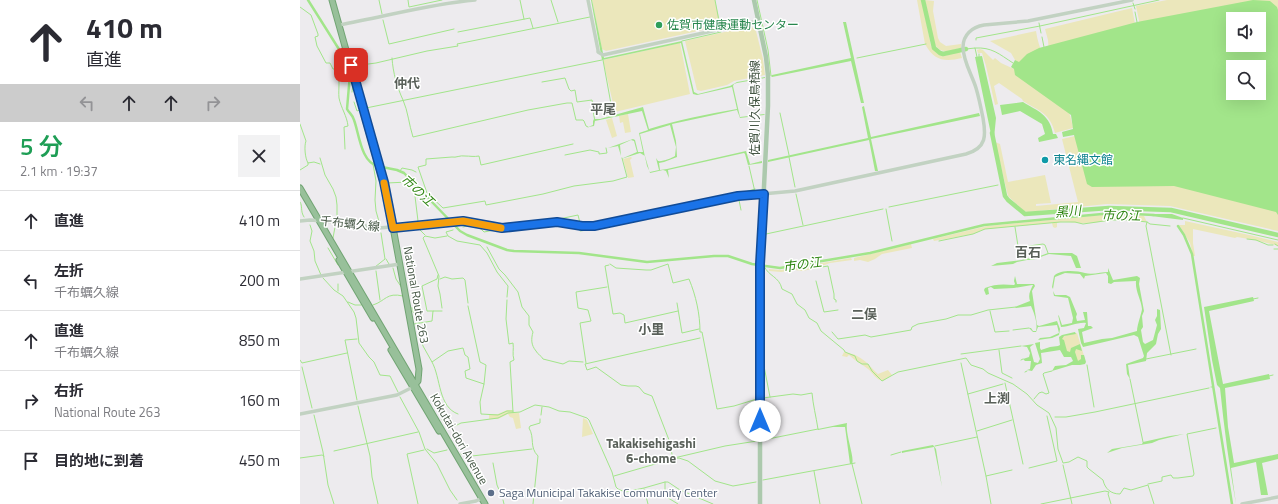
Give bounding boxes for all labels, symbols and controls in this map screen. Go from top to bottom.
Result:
text: 410 m [86,6,163,49]
map controls [1226,12,1266,100]
button: sound [1226,12,1266,52]
place label: 佐賀市健康運動センター [667,15,799,34]
icon: ahead [20,16,72,68]
marker: 佐賀市健康運動センター [654,20,664,30]
text: 直進 [86,46,122,73]
pin [334,48,368,82]
icon: arrive [340,54,362,76]
street label: 佐賀川久保鳥栖線 [745,60,764,156]
button: search [1226,60,1266,100]
district label: 仲代 [394,73,420,93]
icon: left [76,92,98,114]
icon: ahead [118,92,140,114]
icon: ahead [160,92,182,114]
icon: right [202,92,224,114]
district label: 平尾 [590,99,616,119]
text: 5 分 [20,128,63,164]
button: close [238,135,280,177]
place label: 東名縄文館 [1053,150,1113,169]
marker: 東名縄文館 [1040,155,1050,165]
text: 2.1 km · 19:37 [20,161,98,181]
water label: 市の江 [397,169,441,212]
water label: 黒川 [1054,200,1084,222]
water label: 市の江 [1101,205,1143,225]
text: 直進 [54,209,84,232]
text: 410 m [239,209,280,232]
icon: ahead [20,210,42,232]
street label: 千布蠣久線 [319,211,381,236]
district label: 百石 [1015,242,1041,262]
street label: National Route 263 [399,245,434,345]
water label: 市の江 [781,251,825,277]
text: 左折 [54,259,84,282]
text: 200 m [239,269,280,292]
icon: left [20,270,42,292]
text: 千布蠣久線 [54,282,119,302]
district label: 二俣 [851,304,877,324]
text: 直進 [54,319,84,342]
district label: 小里 [638,319,664,339]
text: 850 m [239,329,280,352]
icon: ahead [20,330,42,352]
text: 千布蠣久線 [54,342,119,362]
text: 右折 [54,379,84,402]
district label: 上渕 [984,388,1010,408]
text: 160 m [239,389,280,412]
street label: Kokutai-dori Avenue [425,389,493,488]
icon: right [20,390,42,412]
position arrow [739,400,781,442]
text: National Route 263 [54,402,160,422]
district label: Takakisehigashi 6-chome [606,433,696,468]
text: 目的地に到着 [54,449,144,472]
text: 450 m [239,449,280,472]
icon: arrive [20,450,42,472]
place label: Saga Municipal Takakise Community Center [499,483,717,502]
marker: Saga Municipal Takakise Community Center [486,488,496,498]

